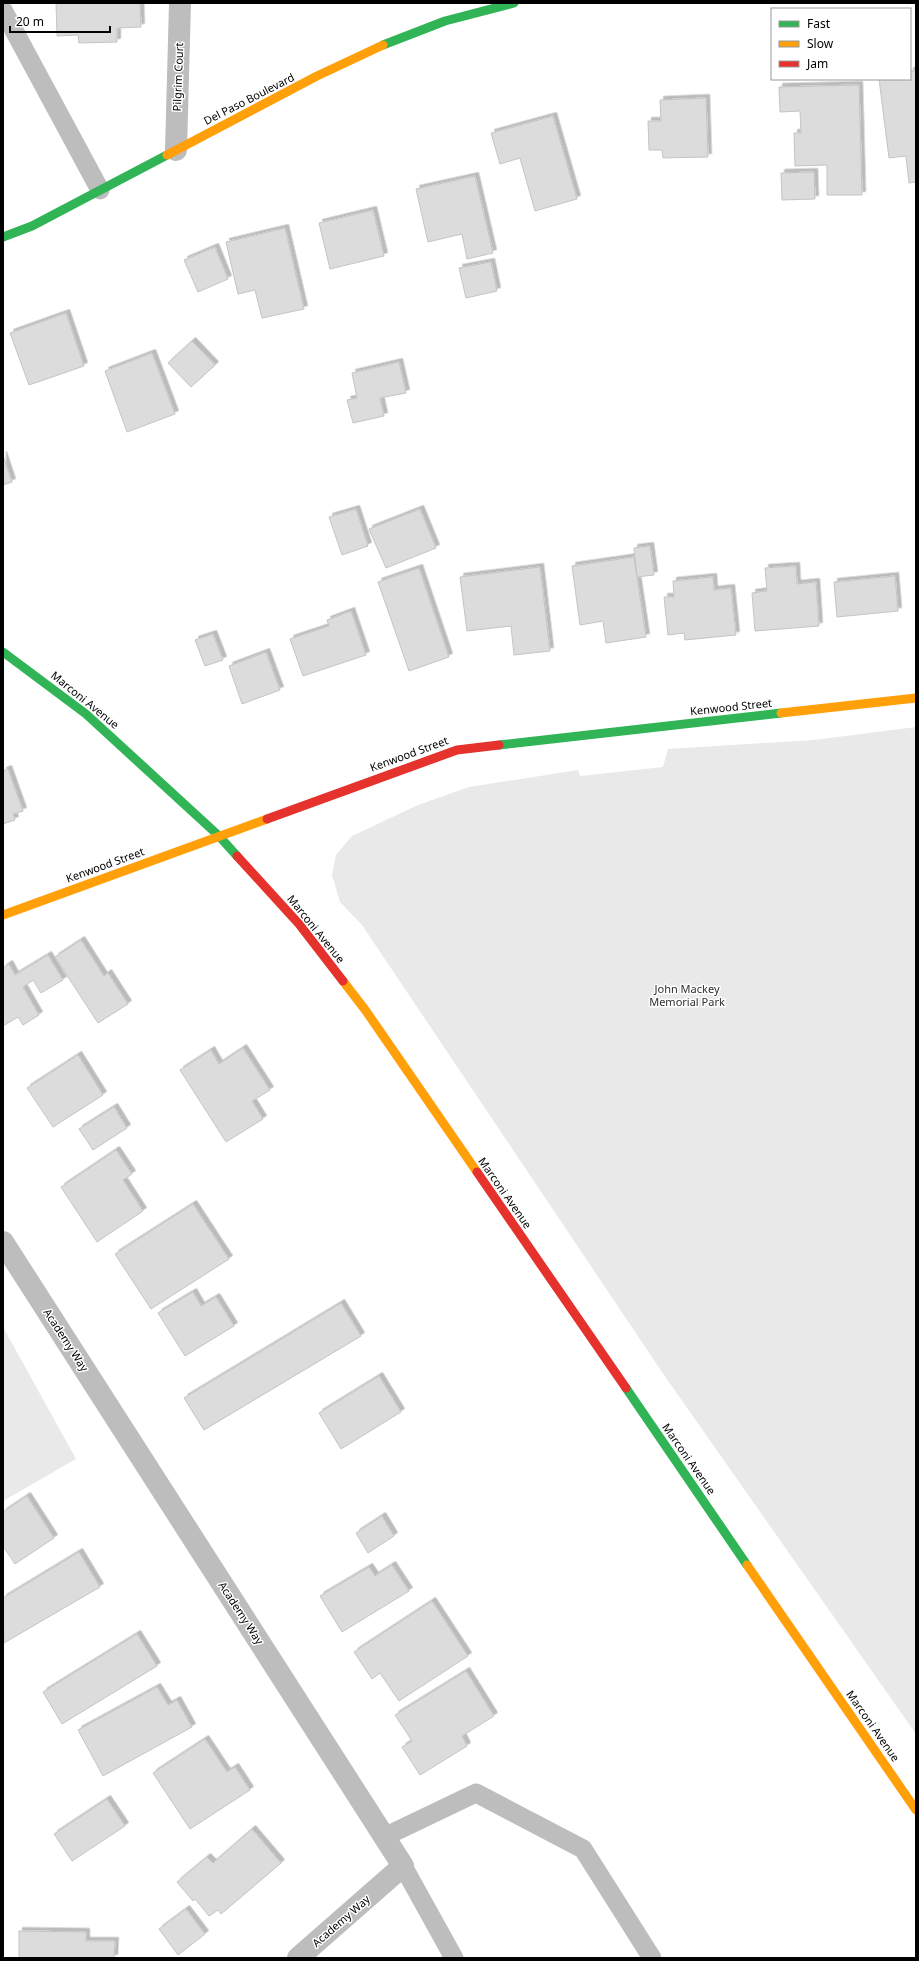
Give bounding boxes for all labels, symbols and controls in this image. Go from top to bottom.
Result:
scale bar [10,8,110,34]
legend [771,8,911,80]
text: 20 m [16,13,44,30]
text: Fast [807,15,831,32]
text: Slow [807,35,834,52]
street label: Pilgrim Court [169,42,186,111]
text: Jam [806,55,828,72]
street label: Del Paso Boulevard [201,69,297,128]
street label: Marconi Avenue [48,667,122,732]
street label: Kenwood Street [689,695,773,718]
street label: Kenwood Street [368,732,450,775]
street label: Kenwood Street [64,843,146,886]
street label: Marconi Avenue [284,892,349,966]
park label: John Mackey Memorial Park [649,981,725,1009]
street label: Marconi Avenue [475,1154,536,1231]
street label: Academy Way [41,1305,93,1374]
street label: Marconi Avenue [659,1420,720,1497]
street label: Academy Way [216,1578,268,1647]
street label: Marconi Avenue [843,1687,904,1764]
street label: Academy Way [309,1891,373,1950]

